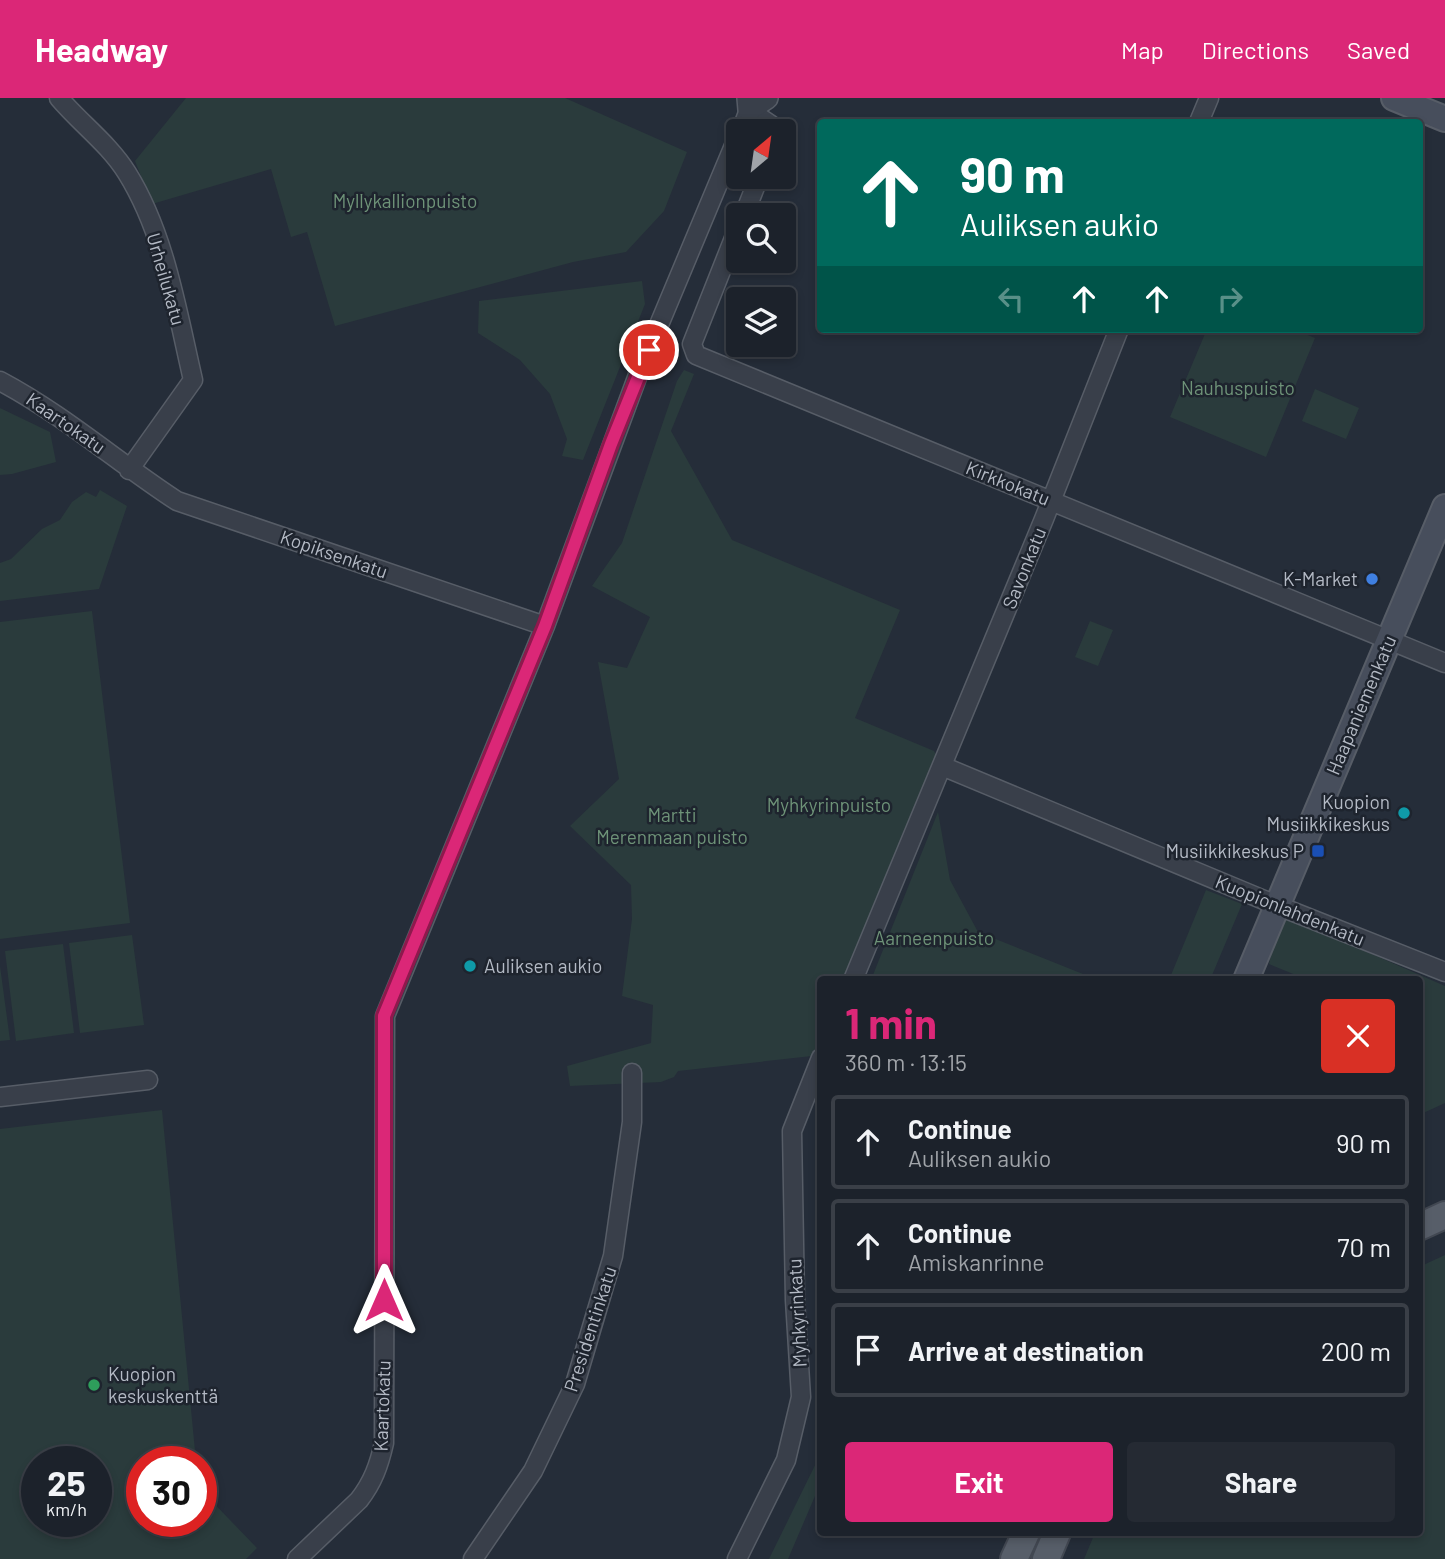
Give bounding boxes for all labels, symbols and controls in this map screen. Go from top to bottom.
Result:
text: Headway [35,29,168,69]
text: Map [1121,35,1164,64]
text: Directions [1202,35,1309,64]
text: Saved [1347,35,1410,64]
north arrow [726,119,796,189]
map controls [726,119,796,357]
text: 90 m [960,144,1065,203]
icon: ahead [845,147,936,238]
park label: Myllykallionpuisto [333,189,477,212]
button: search [726,203,796,273]
text: Auliksen aukio [960,204,1159,242]
street label: Urheilukatu [142,230,191,328]
icon: left [992,280,1030,318]
icon: ahead [1065,280,1103,318]
icon: ahead [1138,280,1176,318]
icon: right [1211,280,1249,318]
button: layers [726,287,796,357]
pin [619,320,679,380]
icon: arrive [630,331,668,369]
park label: Nauhuspuisto [1181,376,1295,399]
street label: Kaartokatu [22,387,110,458]
street label: Kirkkokatu [963,455,1054,510]
street label: Kopiksenkatu [277,524,391,583]
street label: Savonkatu [997,524,1050,612]
place label: K-Market [1283,567,1358,590]
marker: K-Market [1364,571,1380,587]
street label: Haapaniemenkatu [1321,632,1400,778]
place label: Kuopion Musiikkikeskus [1266,790,1390,835]
park label: Myhkyrinpuisto [767,793,891,816]
park label: Martti Merenmaan puisto [596,803,748,848]
marker: Kuopion Musiikkikeskus [1396,805,1412,821]
place label: Musiikkikeskus P [1165,839,1304,862]
marker: Musiikkikeskus P [1310,843,1326,859]
street label: Kuopionlahdenkatu [1212,869,1368,950]
park label: Aarneenpuisto [874,926,994,949]
place label: Auliksen aukio [484,954,602,977]
marker: Auliksen aukio [462,958,478,974]
text: 1 min [845,997,937,1047]
button: close [1321,999,1395,1073]
text: 360 m · 13:15 [845,1048,967,1076]
text: Continue [908,1113,1012,1144]
icon: ahead [849,1123,887,1161]
text: 90 m [1336,1127,1391,1158]
text: Auliksen aukio [908,1144,1051,1172]
text: Continue [908,1217,1012,1248]
icon: ahead [849,1227,887,1265]
text: 70 m [1337,1231,1391,1262]
text: Amiskanrinne [908,1248,1045,1276]
street label: Myhkyrinkatu [782,1258,811,1368]
position arrow [347,1263,421,1337]
street label: Presidentinkatu [558,1263,621,1395]
icon: arrive [849,1331,887,1369]
text: Arrive at destination [908,1335,1144,1366]
text: 200 m [1321,1335,1391,1366]
street label: Kaartokatu [368,1360,395,1452]
place label: Kuopion keskuskenttä [108,1362,218,1407]
marker: Kuopion keskuskenttä [86,1377,102,1393]
button: Exit [845,1442,1113,1522]
button: Share [1127,1442,1395,1522]
speed limit sign: 30 [126,1446,217,1537]
text: 25 [47,1461,86,1503]
text: km/h [46,1498,87,1520]

